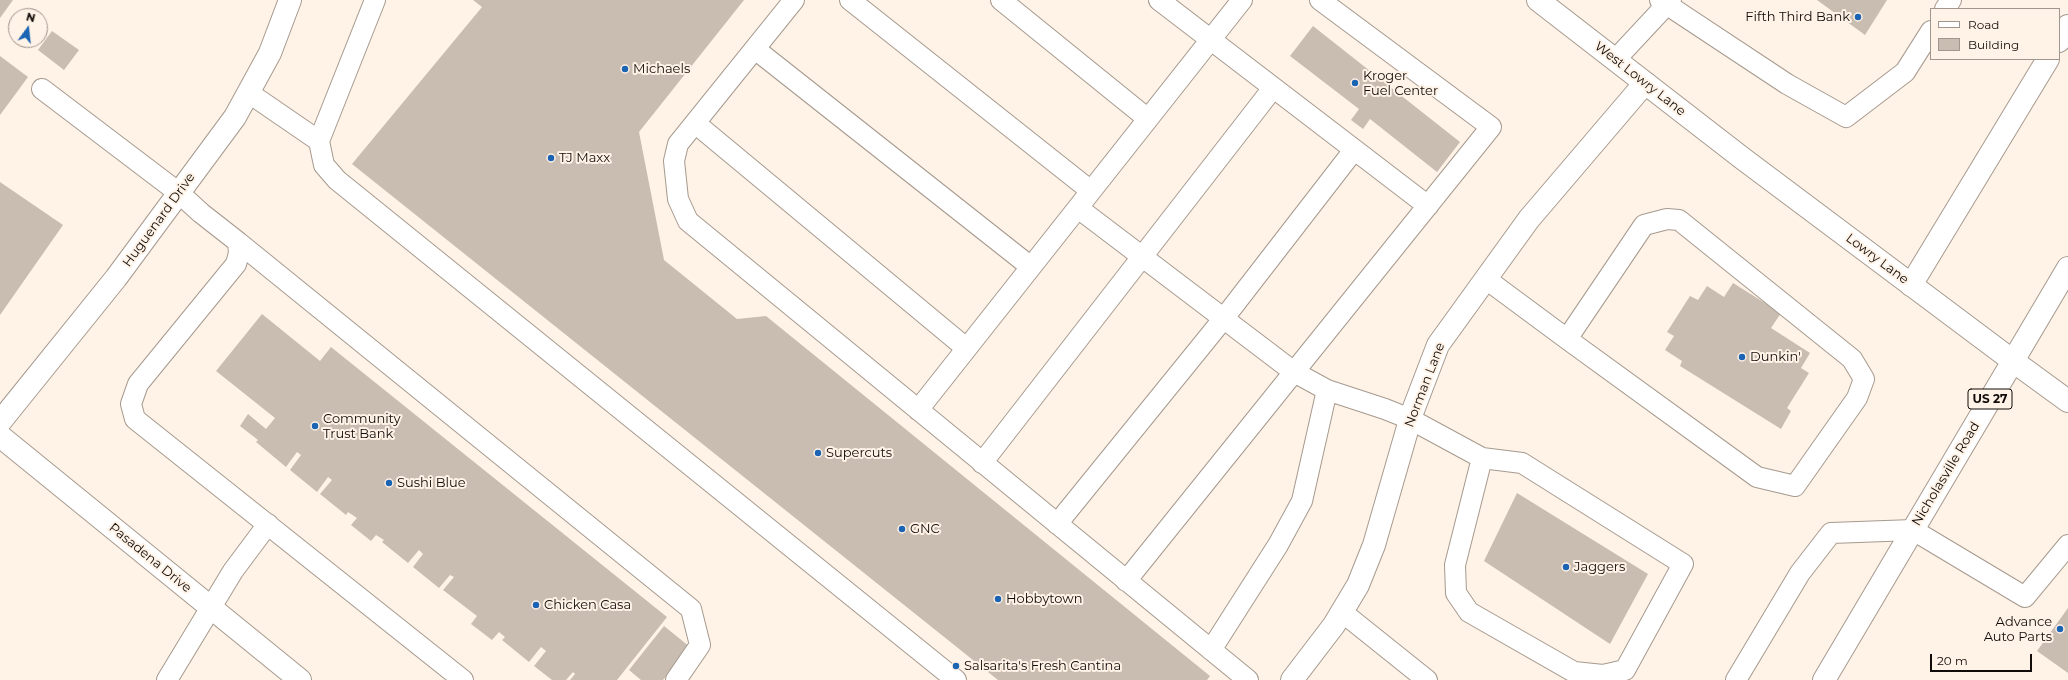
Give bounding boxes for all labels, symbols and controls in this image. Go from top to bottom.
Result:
north arrow [8,8,48,48]
legend [1930,8,2060,60]
text: N [25,9,37,25]
place label: Fifth Third Bank [1745,9,1850,25]
marker: Fifth Third Bank [1853,12,1863,22]
text: Road [1968,17,1999,32]
text: Building [1968,37,2019,52]
street label: West Lowry Lane [1591,39,1689,119]
place label: Michaels [633,61,690,77]
marker: Michaels [620,64,630,74]
place label: Kroger Fuel Center [1363,68,1438,99]
marker: Kroger Fuel Center [1350,78,1360,88]
place label: TJ Maxx [559,150,610,166]
marker: TJ Maxx [546,153,556,163]
street label: Huguenard Drive [120,170,198,270]
street label: Lowry Lane [1843,230,1911,288]
street label: Norman Lane [1402,340,1448,430]
place label: Dunkin' [1750,349,1801,365]
marker: Dunkin' [1737,352,1747,362]
road number: US 27 [1968,389,2012,409]
place label: Community Trust Bank [323,411,400,442]
street label: Nicholasville Road [1909,419,1983,529]
marker: Community Trust Bank [310,421,320,431]
place label: Supercuts [826,445,892,461]
marker: Supercuts [813,448,823,458]
place label: Sushi Blue [397,475,466,491]
marker: Sushi Blue [384,478,394,488]
street label: Pasadena Drive [106,520,194,596]
place label: GNC [910,521,940,537]
marker: GNC [897,524,907,534]
place label: Jaggers [1574,559,1625,575]
marker: Jaggers [1561,562,1571,572]
place label: Hobbytown [1006,591,1082,607]
marker: Hobbytown [993,594,1003,604]
place label: Chicken Casa [544,597,631,613]
marker: Chicken Casa [531,600,541,610]
place label: Advance Auto Parts [1984,614,2052,645]
marker: Advance Auto Parts [2055,624,2065,634]
scale bar [1932,646,2034,672]
text: 20 m [1937,653,1968,668]
place label: Salsarita's Fresh Cantina [964,658,1121,674]
marker: Salsarita's Fresh Cantina [951,661,961,671]

